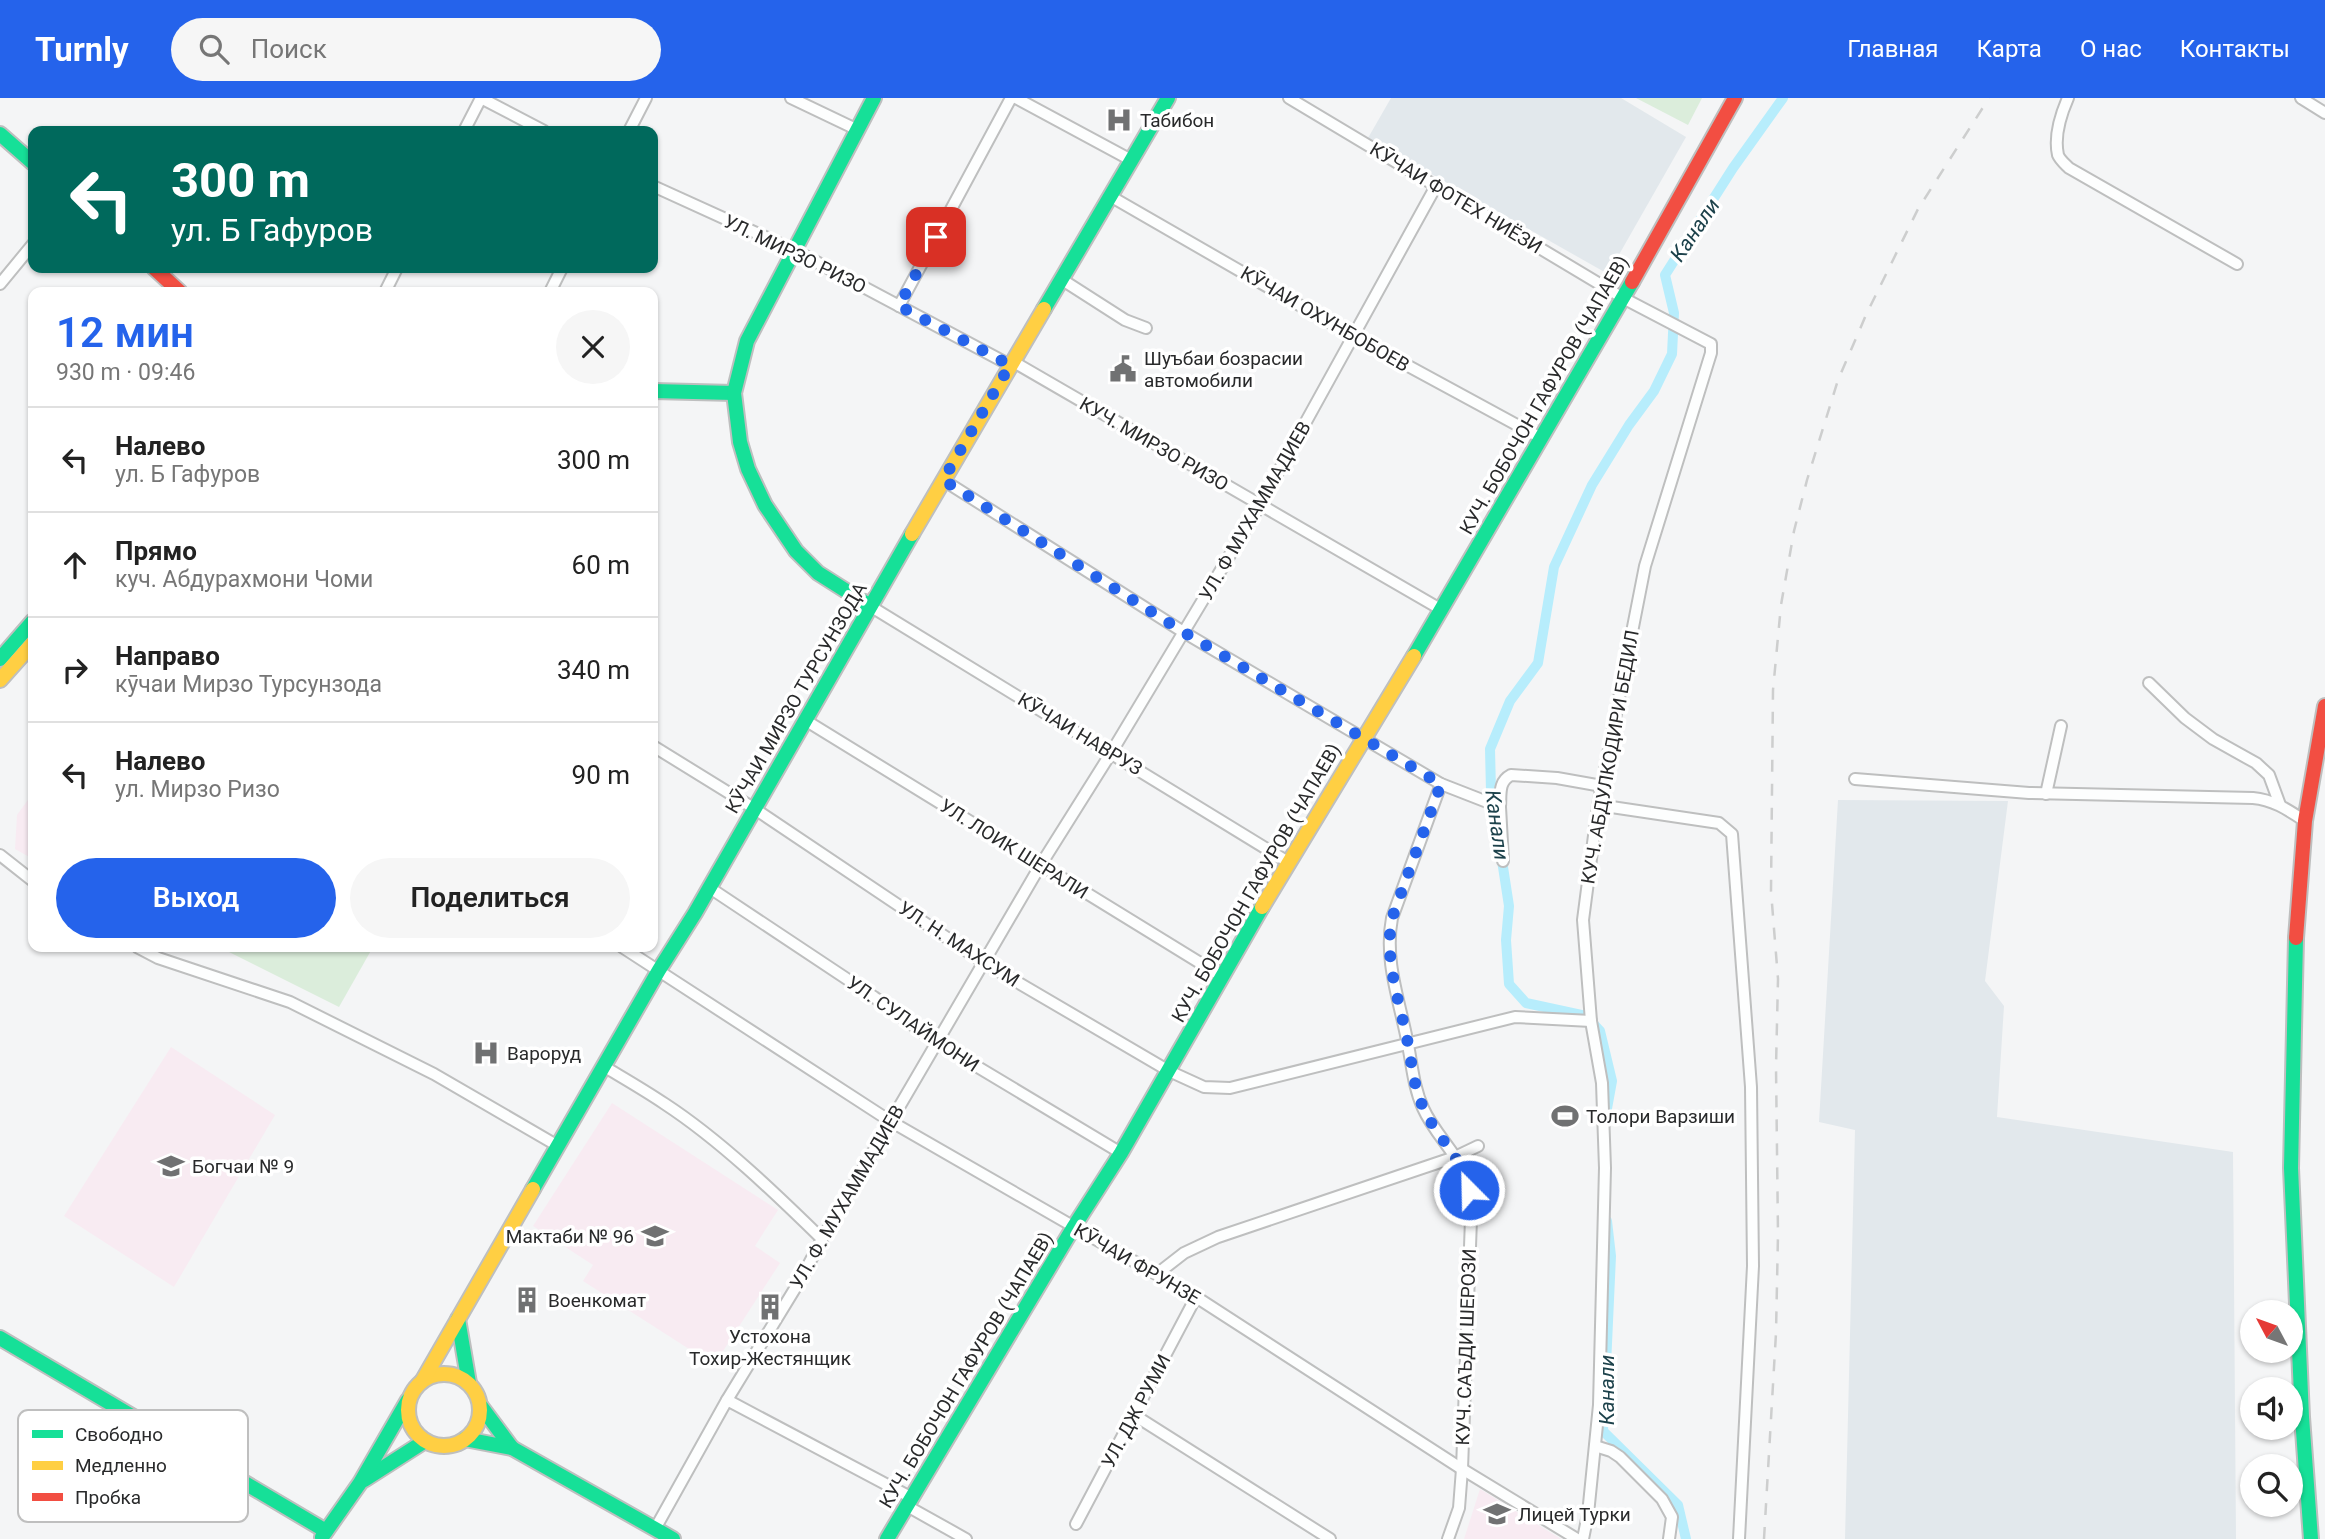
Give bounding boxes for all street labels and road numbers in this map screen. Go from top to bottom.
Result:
street label: КӮЧАИ ФОТЕХ НИЁЗИ [1366,137,1546,259]
street label: УЛ. МИРЗО РИЗО [720,210,870,298]
street label: КУЧ. БОБОЧОН ГАФУРОВ (ЧАПАЕВ) [1455,252,1633,538]
street label: КӮЧАИ ОХУНБОБОЕВ [1237,261,1413,377]
street label: КУЧ. МИРЗО РИЗО [1076,392,1232,496]
street label: УЛ. Ф МУХАММАДИЕВ [1194,417,1316,605]
street label: КӮЧАИ МИРЗО ТУРСУНЗОДА [720,578,872,818]
street label: КУЧ. АБДУЛКОДИРИ БЕДИЛ [1576,628,1644,886]
street label: КӮЧАИ НАВРУЗ [1014,688,1146,780]
street label: КУЧ. БОБОЧОН ГАФУРОВ (ЧАПАЕВ) [1167,740,1345,1026]
street label: УЛ. ЛОИК ШЕРАЛИ [936,794,1092,904]
street label: УЛ. Н. МАХСУМ [894,896,1024,992]
street label: УЛ. СУЛАЙМОНИ [842,971,984,1077]
street label: УЛ. Ф. МУХАММАДИЕВ [785,1101,909,1293]
street label: КӮЧАИ ФРУНЗЕ [1070,1218,1205,1310]
street label: КУЧ. БОБОЧОН ГАФУРОВ (ЧАПАЕВ) [874,1228,1058,1512]
street label: КУЧ. САЪДИ ШЕРОЗИ [1451,1248,1481,1446]
street label: УЛ. ДЖ РУМИ [1097,1350,1175,1472]

